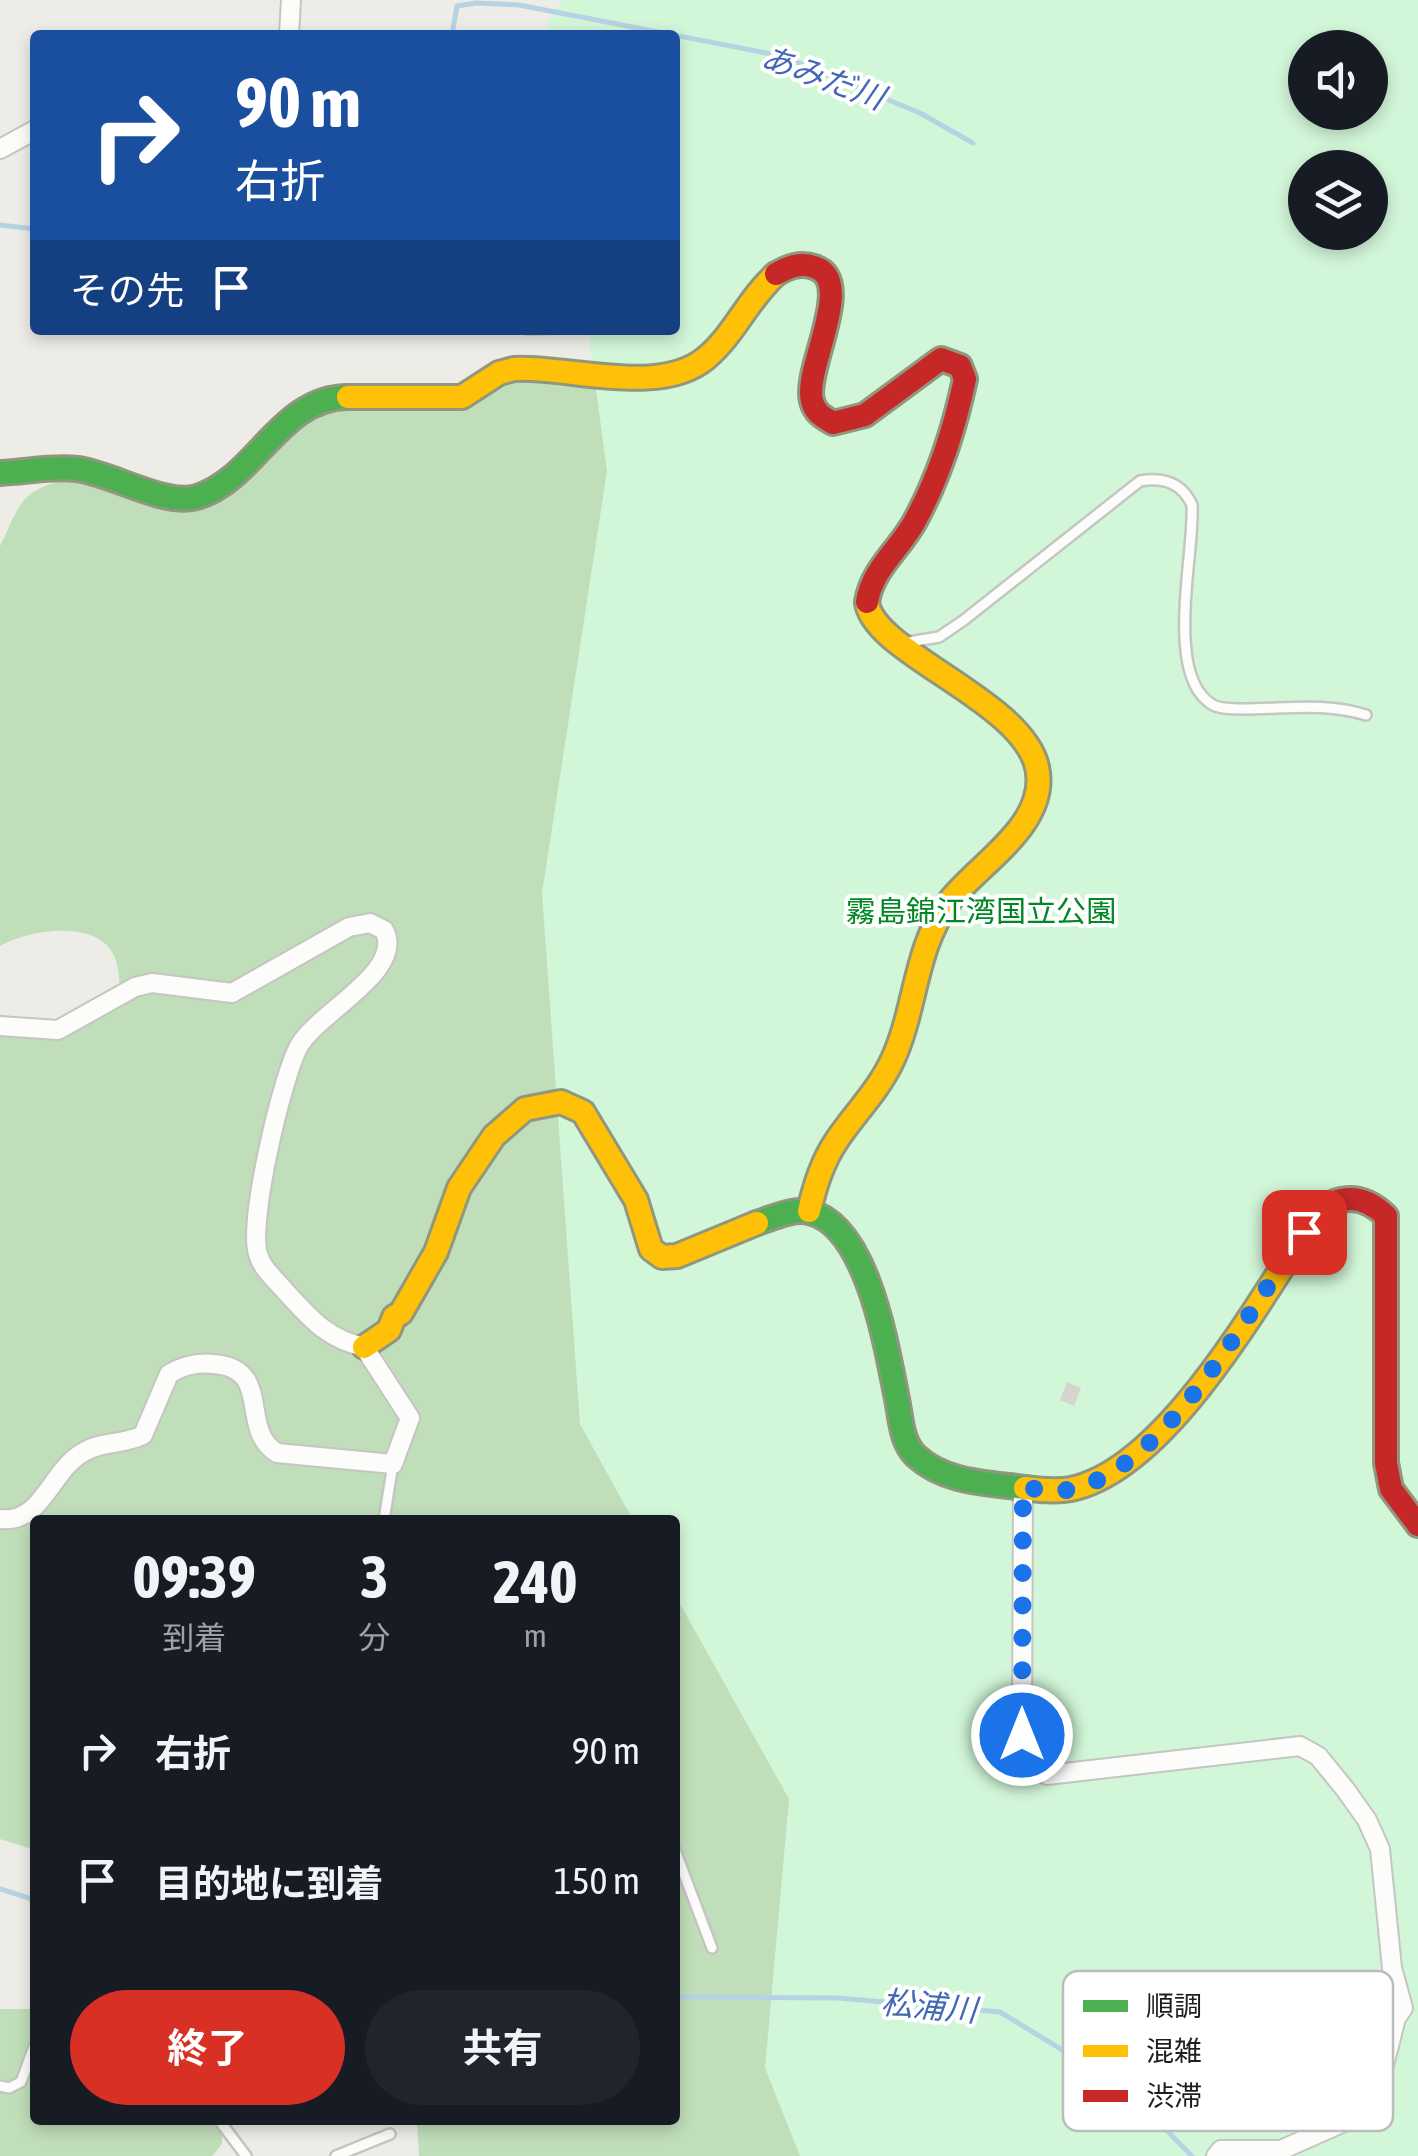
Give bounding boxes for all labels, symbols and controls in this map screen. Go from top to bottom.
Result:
map controls [1288,30,1388,250]
button: sound [1288,30,1388,130]
water label: あみだ川 [757,38,892,117]
text: 90 m [235,62,361,142]
icon: right [70,70,200,200]
button: layers [1288,150,1388,250]
text: 右折 [235,155,325,207]
icon: arrive [204,260,259,315]
text: その先 [70,269,184,312]
park label: 霧島錦江湾国立公園 [846,894,1116,928]
pin [1262,1190,1347,1275]
icon: arrive [1277,1205,1332,1260]
text: 09:39 [132,1542,256,1611]
text: 3 [360,1542,389,1611]
text: 240 [493,1547,578,1616]
text: m [524,1617,547,1654]
text: 到着 [162,1619,226,1656]
text: 分 [358,1619,390,1656]
position arrow [970,1683,1074,1787]
icon: right [70,1723,125,1778]
text: 90 m [572,1729,640,1772]
text: 右折 [155,1732,231,1775]
icon: arrive [70,1853,125,1908]
text: 150 m [554,1859,640,1902]
text: 目的地に到着 [155,1862,383,1905]
legend [1063,1971,1393,2131]
water label: 松浦川 [880,1983,981,2029]
button: 終了 [70,1990,345,2105]
button: 共有 [365,1990,640,2105]
text: 順調 [1146,1990,1202,2022]
text: 混雑 [1146,2035,1202,2067]
text: 渋滞 [1146,2080,1202,2112]

